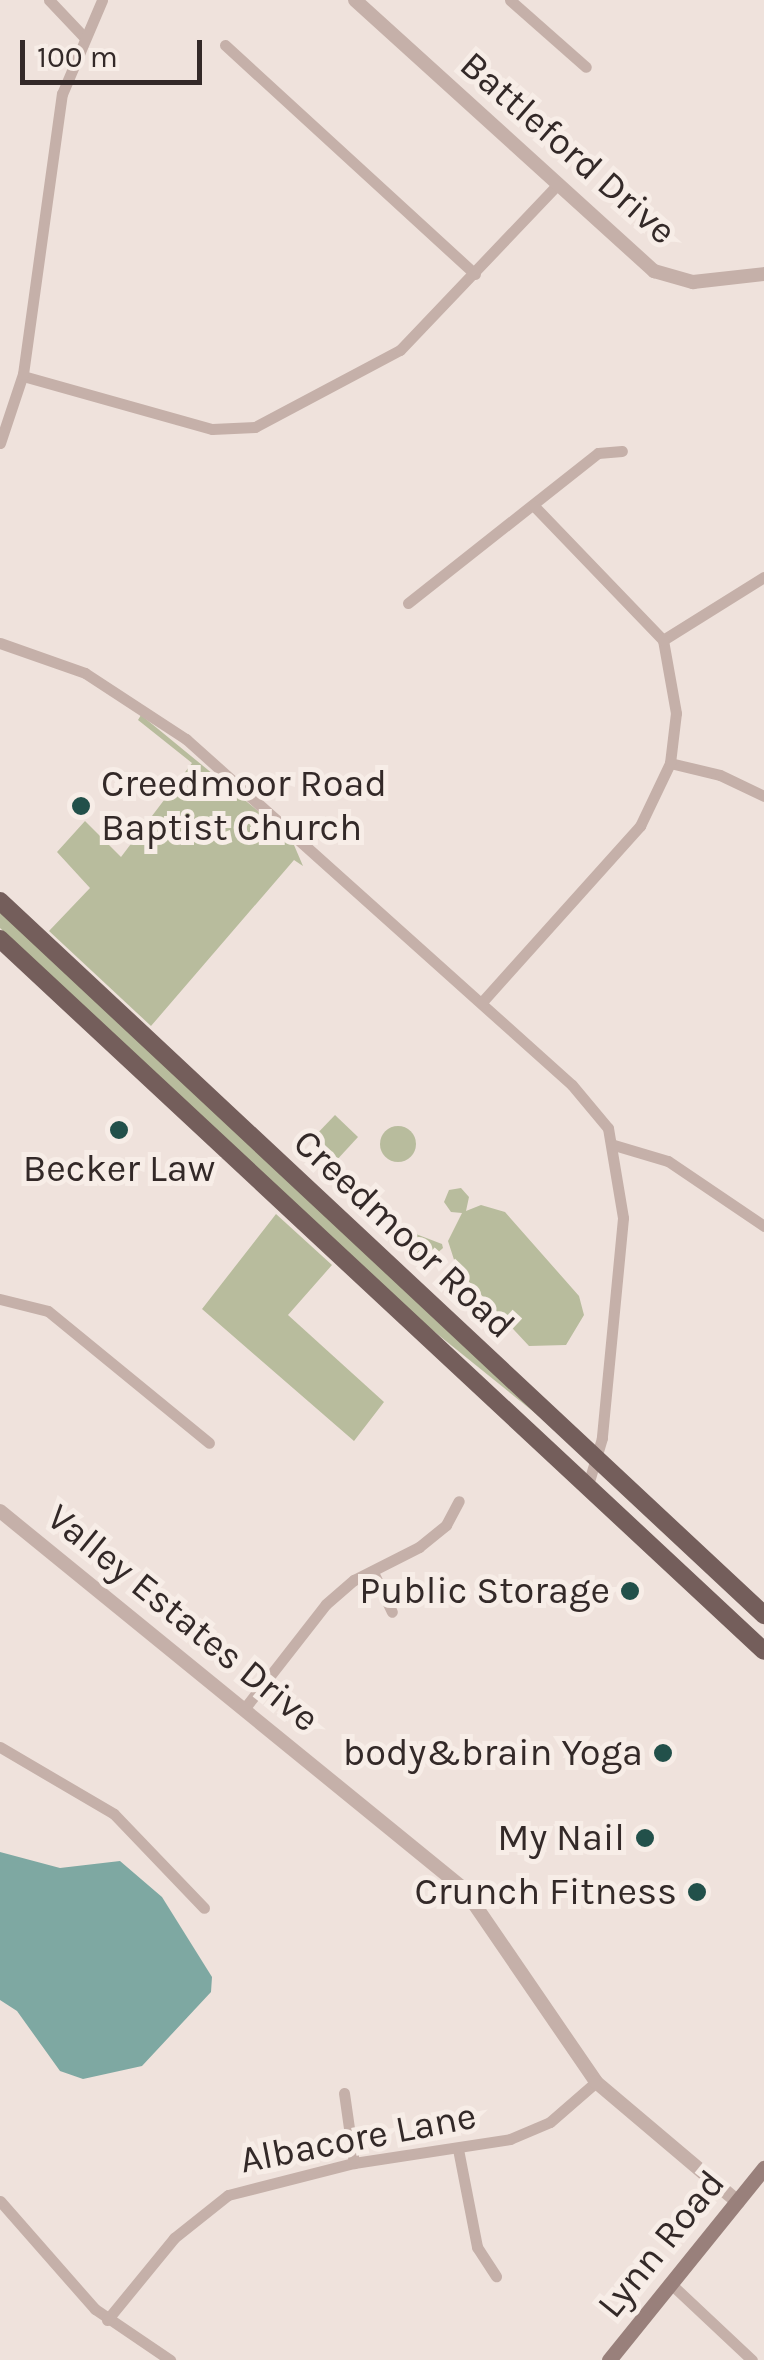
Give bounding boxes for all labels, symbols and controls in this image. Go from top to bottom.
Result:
scale bar [25,20,208,82]
text: 100 m [37,39,118,75]
street label: Battleford Drive [451,42,685,254]
place label: Creedmoor Road Baptist Church [101,761,387,851]
marker: Creedmoor Road Baptist Church [70,795,92,817]
marker: Becker Law [108,1119,130,1141]
street label: Creedmoor Road [284,1120,524,1348]
place label: Becker Law [23,1146,215,1192]
street label: Valley Estates Drive [38,1494,328,1742]
place label: Public Storage [359,1568,610,1614]
marker: Public Storage [619,1580,641,1602]
place label: body&brain Yoga [343,1730,643,1776]
marker: body&brain Yoga [652,1742,674,1764]
place label: My Nail [497,1815,625,1861]
marker: My Nail [634,1827,656,1849]
place label: Crunch Fitness [415,1869,677,1915]
marker: Crunch Fitness [686,1881,708,1903]
street label: Albacore Lane [236,2093,480,2183]
street label: Lynn Road [588,2161,734,2327]

